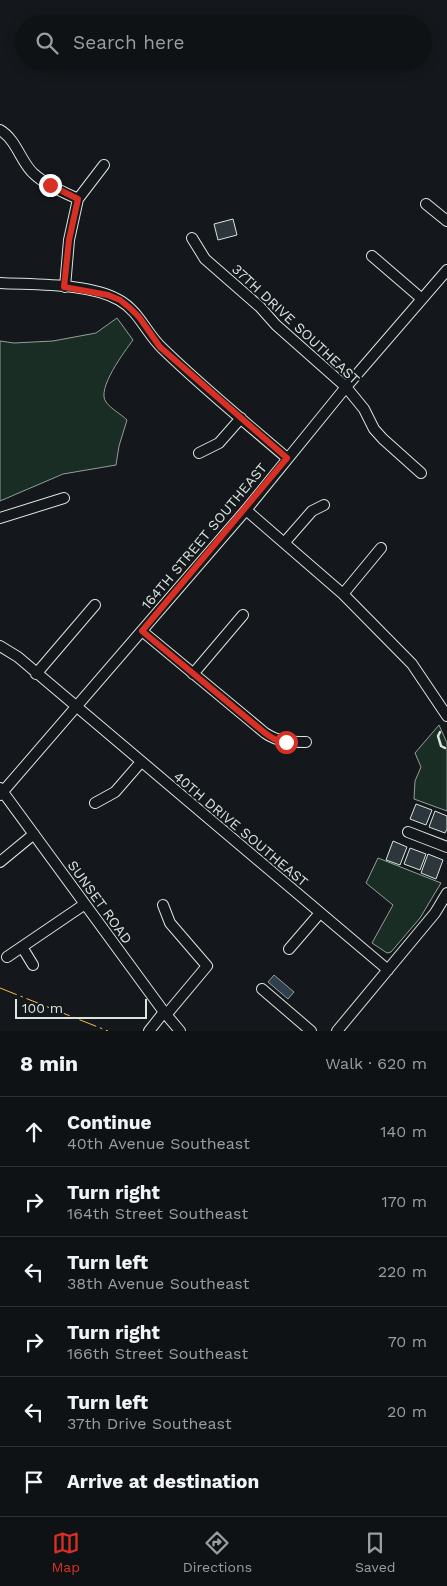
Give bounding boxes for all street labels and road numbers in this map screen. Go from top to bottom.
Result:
street label: 37TH DRIVE SOUTHEAST [229,261,363,388]
street label: 164TH STREET SOUTHEAST [138,459,270,612]
street label: 40TH DRIVE SOUTHEAST [171,768,312,890]
street label: SUNSET ROAD [65,857,135,947]

